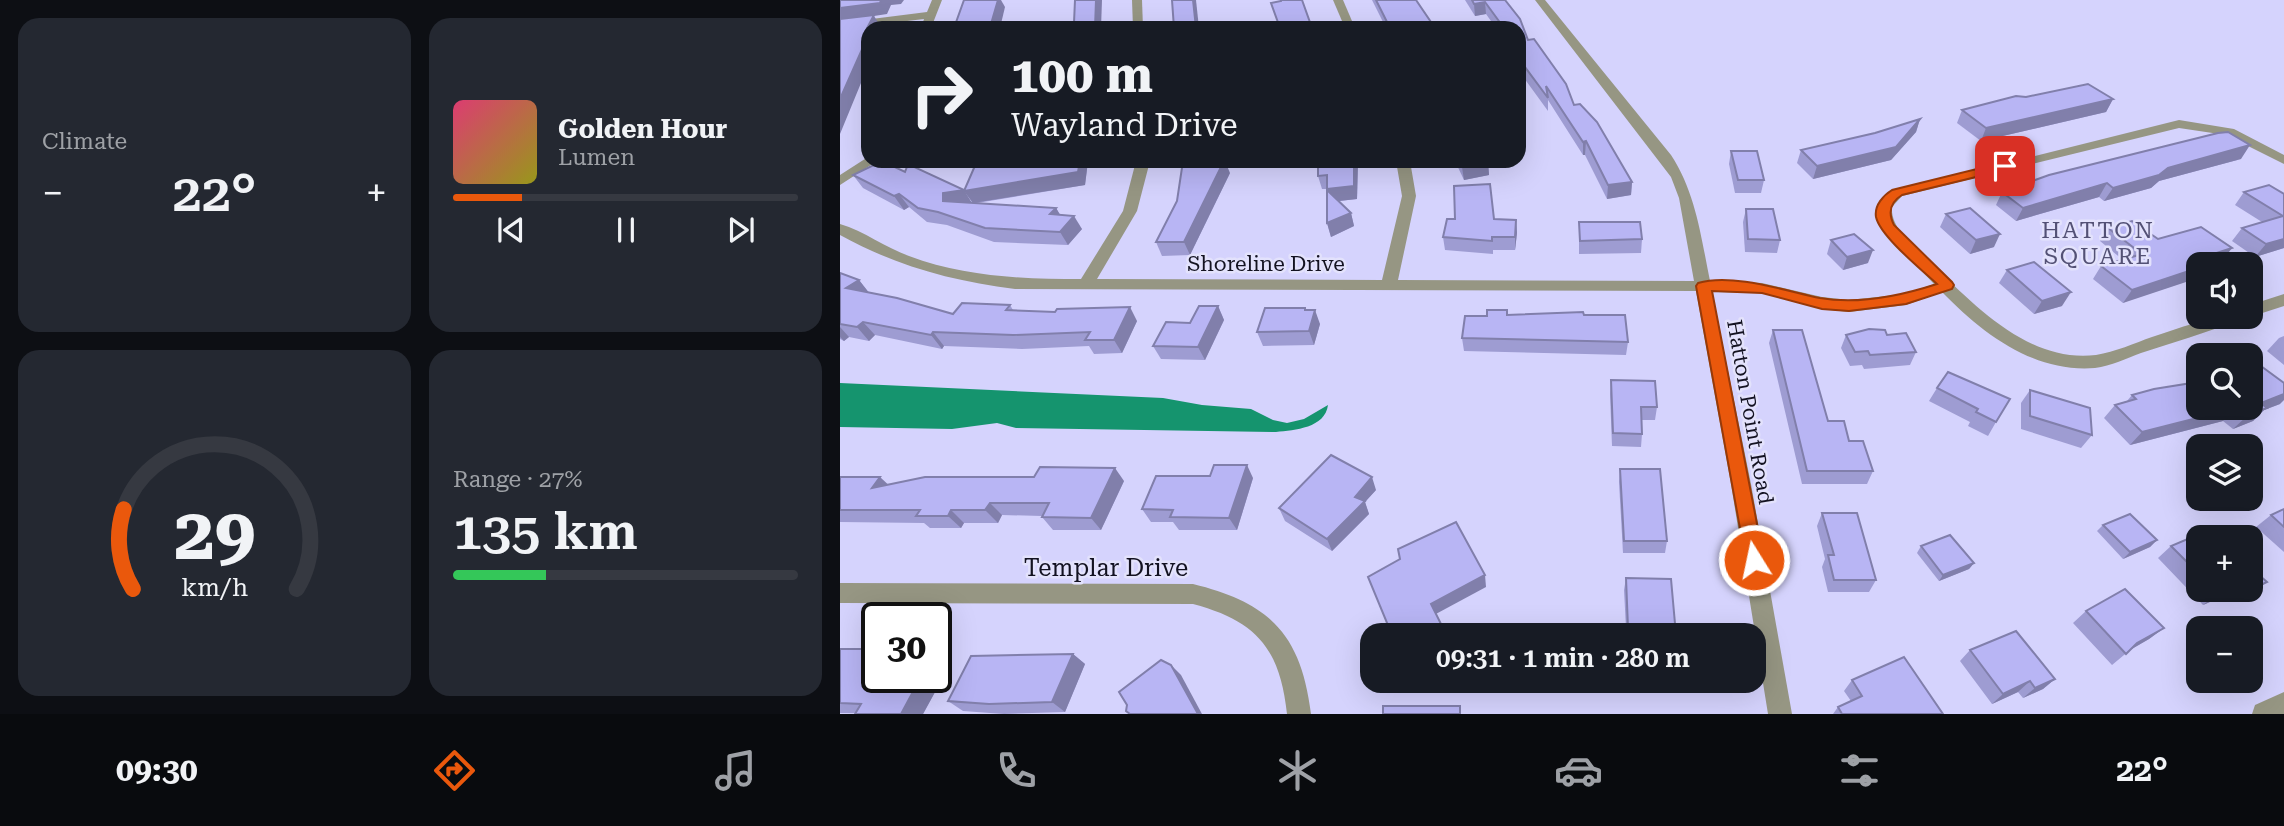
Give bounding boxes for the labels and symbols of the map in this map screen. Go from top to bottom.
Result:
pin [1975,136,2035,196]
district label: HATTON SQUARE [2041,217,2155,270]
street label: Shoreline Drive [1187,252,1345,276]
street label: Hatton Point Road [1722,318,1778,507]
position arrow [1717,523,1791,597]
street label: Templar Drive [1024,554,1188,582]
speed limit sign: 30 [861,602,952,693]

